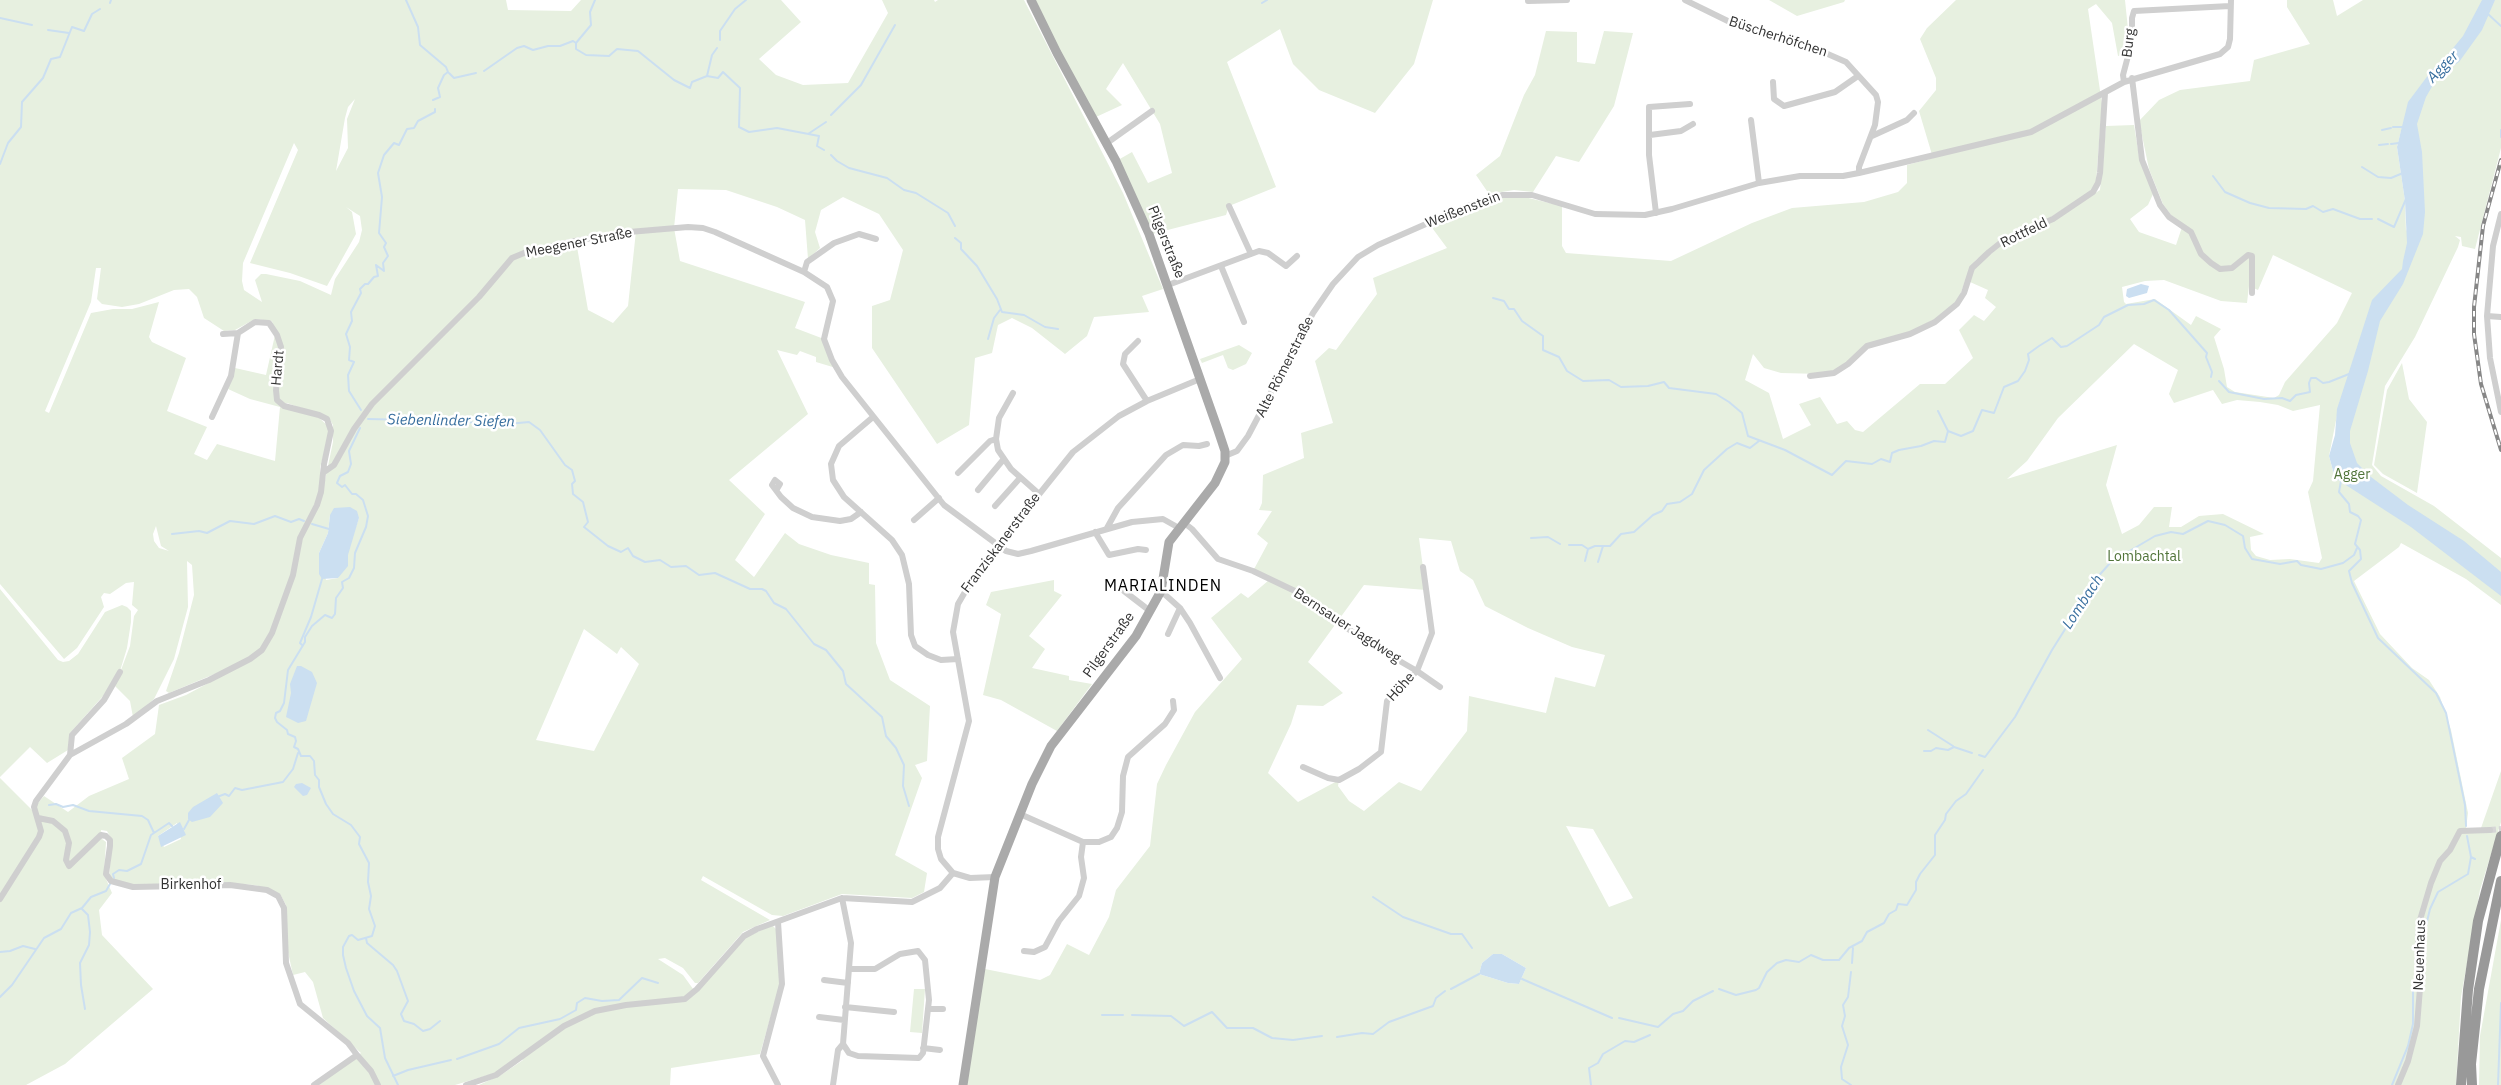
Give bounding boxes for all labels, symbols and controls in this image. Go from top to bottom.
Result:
street label: Büscherhöfchen [1727,13,1829,61]
street label: Burg [2119,27,2139,59]
water label: Agger [2423,47,2463,87]
street label: Weißenstein [1423,188,1503,232]
street label: Pilgerstraße [1144,203,1188,281]
street label: Rottfeld [1998,214,2050,252]
street label: Meegener Straße [524,224,634,262]
street label: Alte Römerstraße [1252,314,1318,420]
street label: Hardt [268,350,288,386]
water label: Siebenlinder Siefen [387,411,515,431]
park label: Agger [2334,467,2370,483]
street label: Franziskanerstraße [958,490,1044,596]
park label: Lombachtal [2107,549,2181,565]
water label: Lombach [2059,571,2107,633]
district label: MARIALINDEN [1103,576,1223,596]
street label: Bernsauer Jagdweg [1290,585,1404,667]
street label: Pilgerstraße [1080,609,1138,681]
street label: Höhe [1384,669,1418,705]
street label: Birkenhof [161,877,221,893]
street label: Neuenhaus [2410,919,2430,991]

